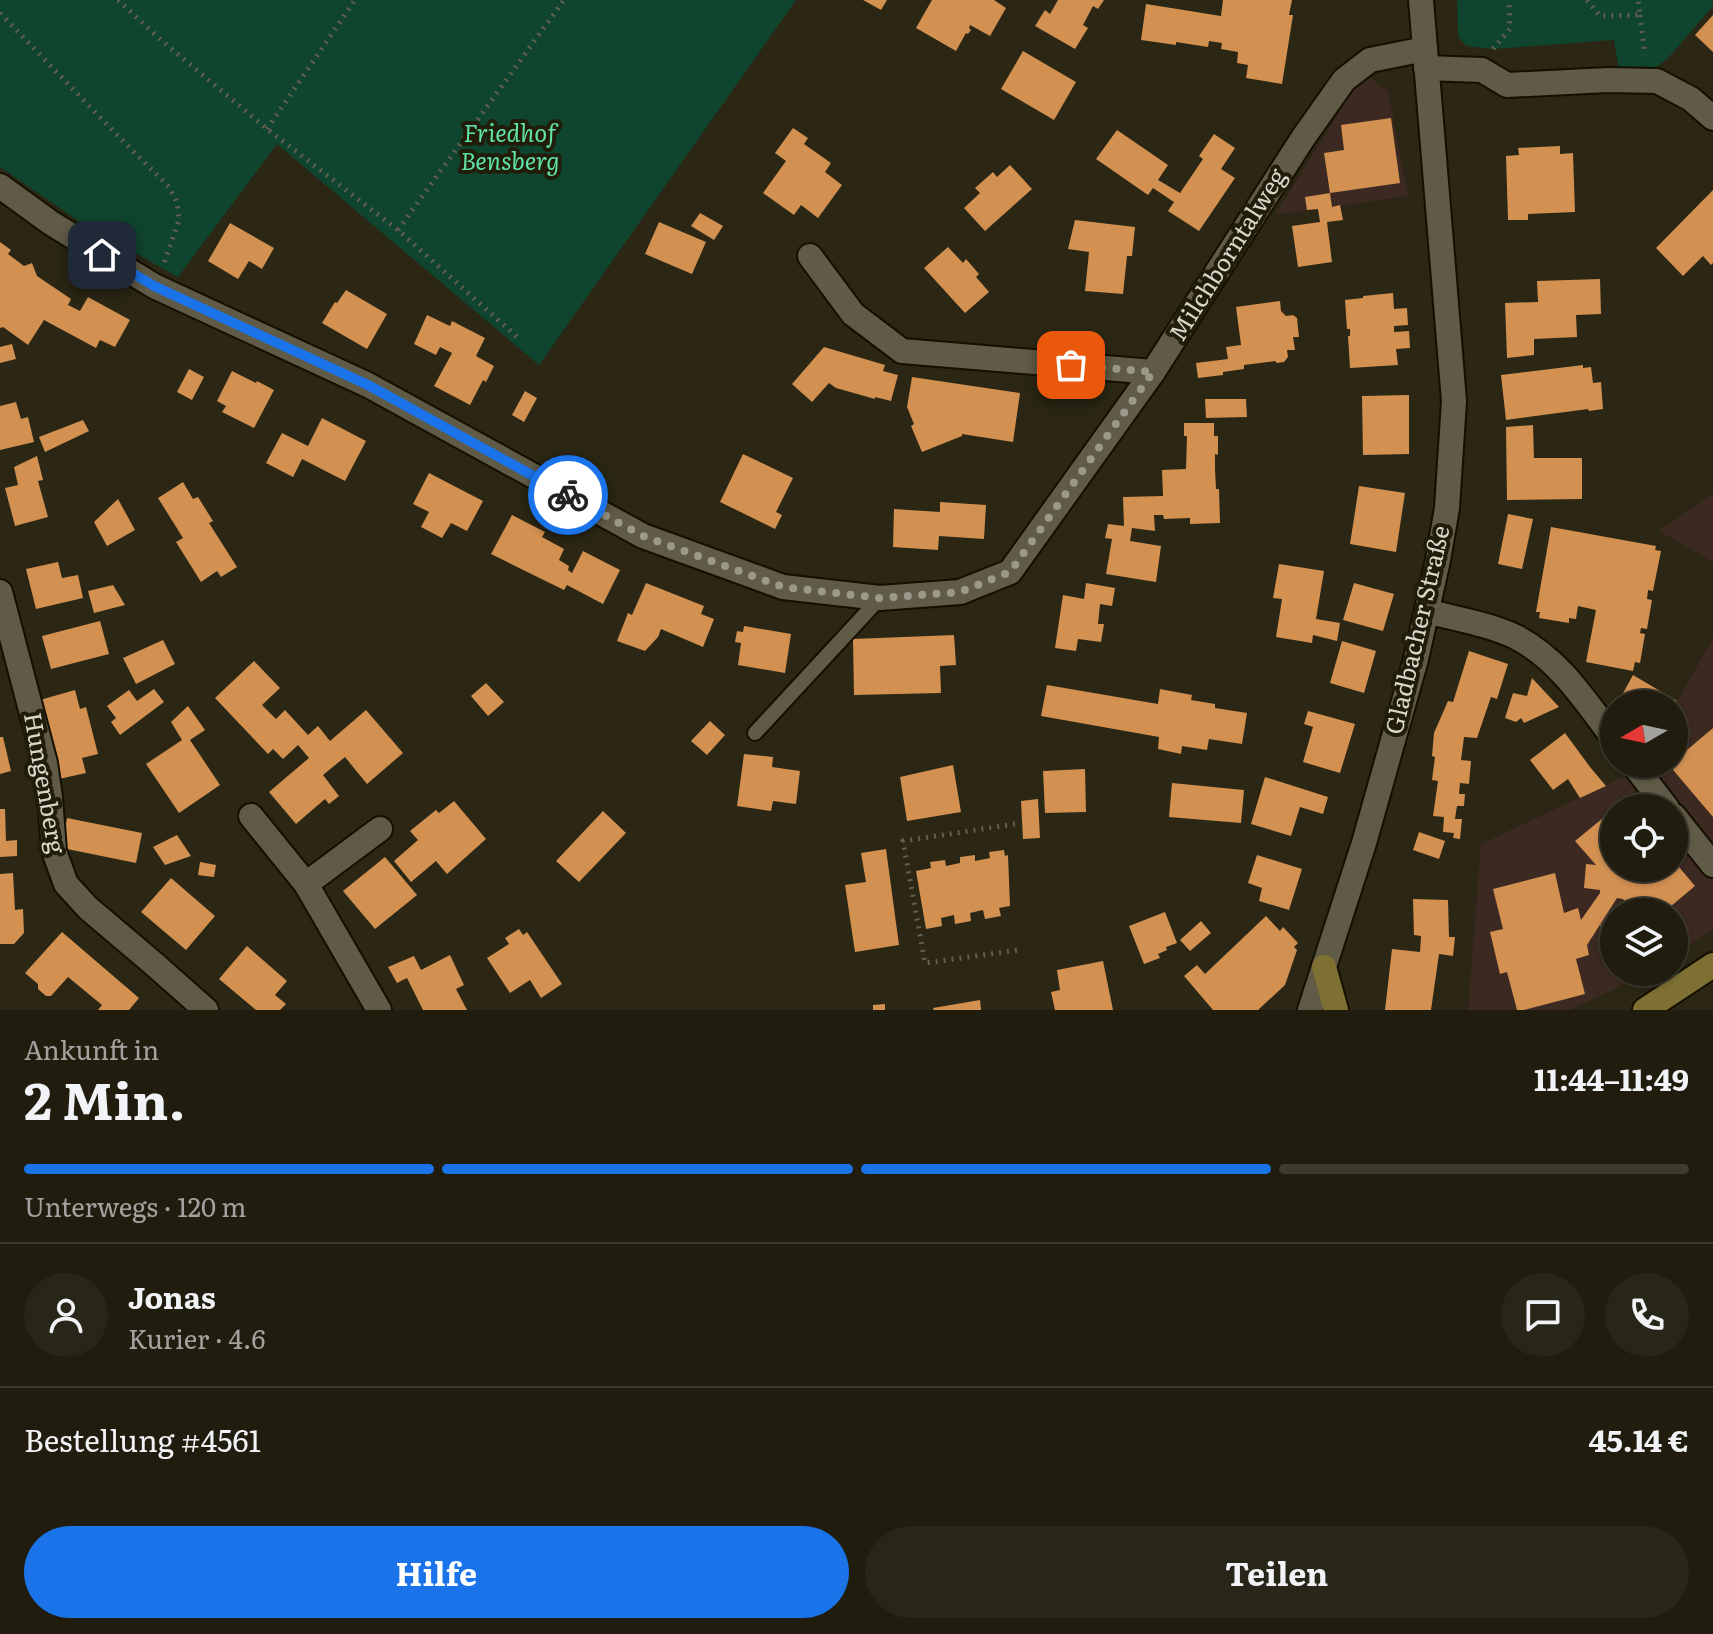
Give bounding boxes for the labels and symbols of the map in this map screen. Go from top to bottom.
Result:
park label: Friedhof Bensberg [461,114,559,177]
street label: Milchborntalweg [1159,160,1293,347]
pin [68,221,136,289]
pin [1037,331,1105,399]
courier [528,455,608,535]
street label: Gladbacher Straße [1375,522,1457,737]
north arrow [1600,690,1688,778]
street label: Hungenberg [17,709,76,856]

